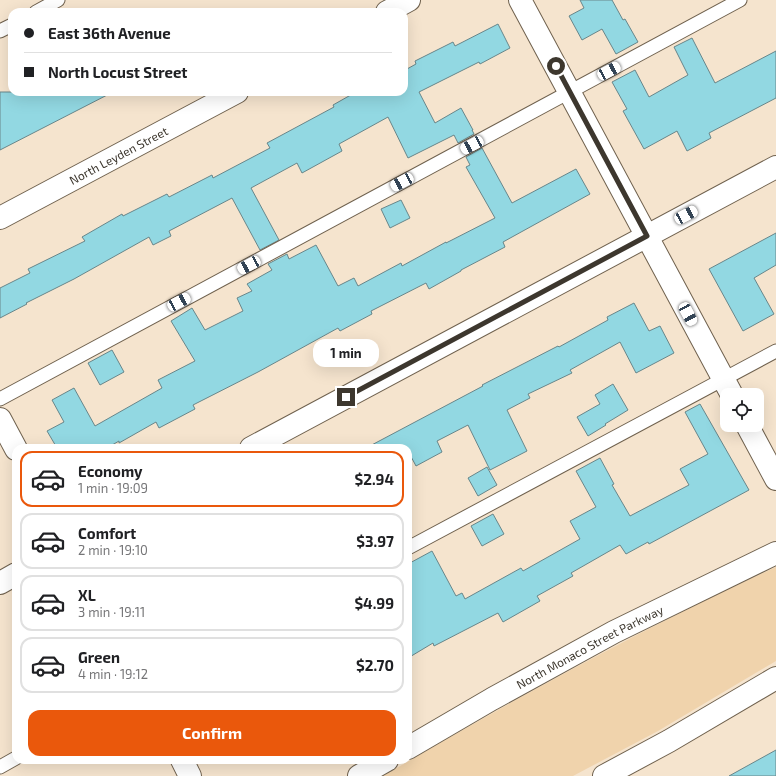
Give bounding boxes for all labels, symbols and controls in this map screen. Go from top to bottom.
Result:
text: East 36th Avenue [48,24,171,42]
route start [547,57,565,75]
car [596,60,622,82]
text: North Locust Street [48,63,188,81]
street label: North Leyden Street [67,123,170,187]
car [459,134,485,156]
car [389,171,415,193]
car [673,204,699,226]
car [236,254,262,276]
car [166,291,192,313]
car [677,301,699,327]
callout: 1 min [313,339,379,367]
text: 1 min [330,345,362,361]
route end [337,388,355,406]
map controls [720,388,764,432]
button: locate [720,388,764,432]
icon: car [30,461,66,497]
text: Economy [78,462,143,480]
text: $2.94 [355,470,394,488]
text: 1 min · 19:09 [78,480,148,496]
icon: car [30,523,66,559]
text: Comfort [78,524,136,542]
text: $3.97 [356,532,394,550]
text: 2 min · 19:10 [78,542,148,558]
icon: car [30,585,66,621]
text: XL [78,586,96,604]
text: $4.99 [354,594,394,612]
street label: North Monaco Street Parkway [514,602,666,691]
text: 3 min · 19:11 [78,604,145,620]
icon: car [30,647,66,683]
text: Green [78,648,120,666]
text: $2.70 [356,656,394,674]
text: 4 min · 19:12 [78,666,148,682]
button: Confirm [28,710,396,756]

